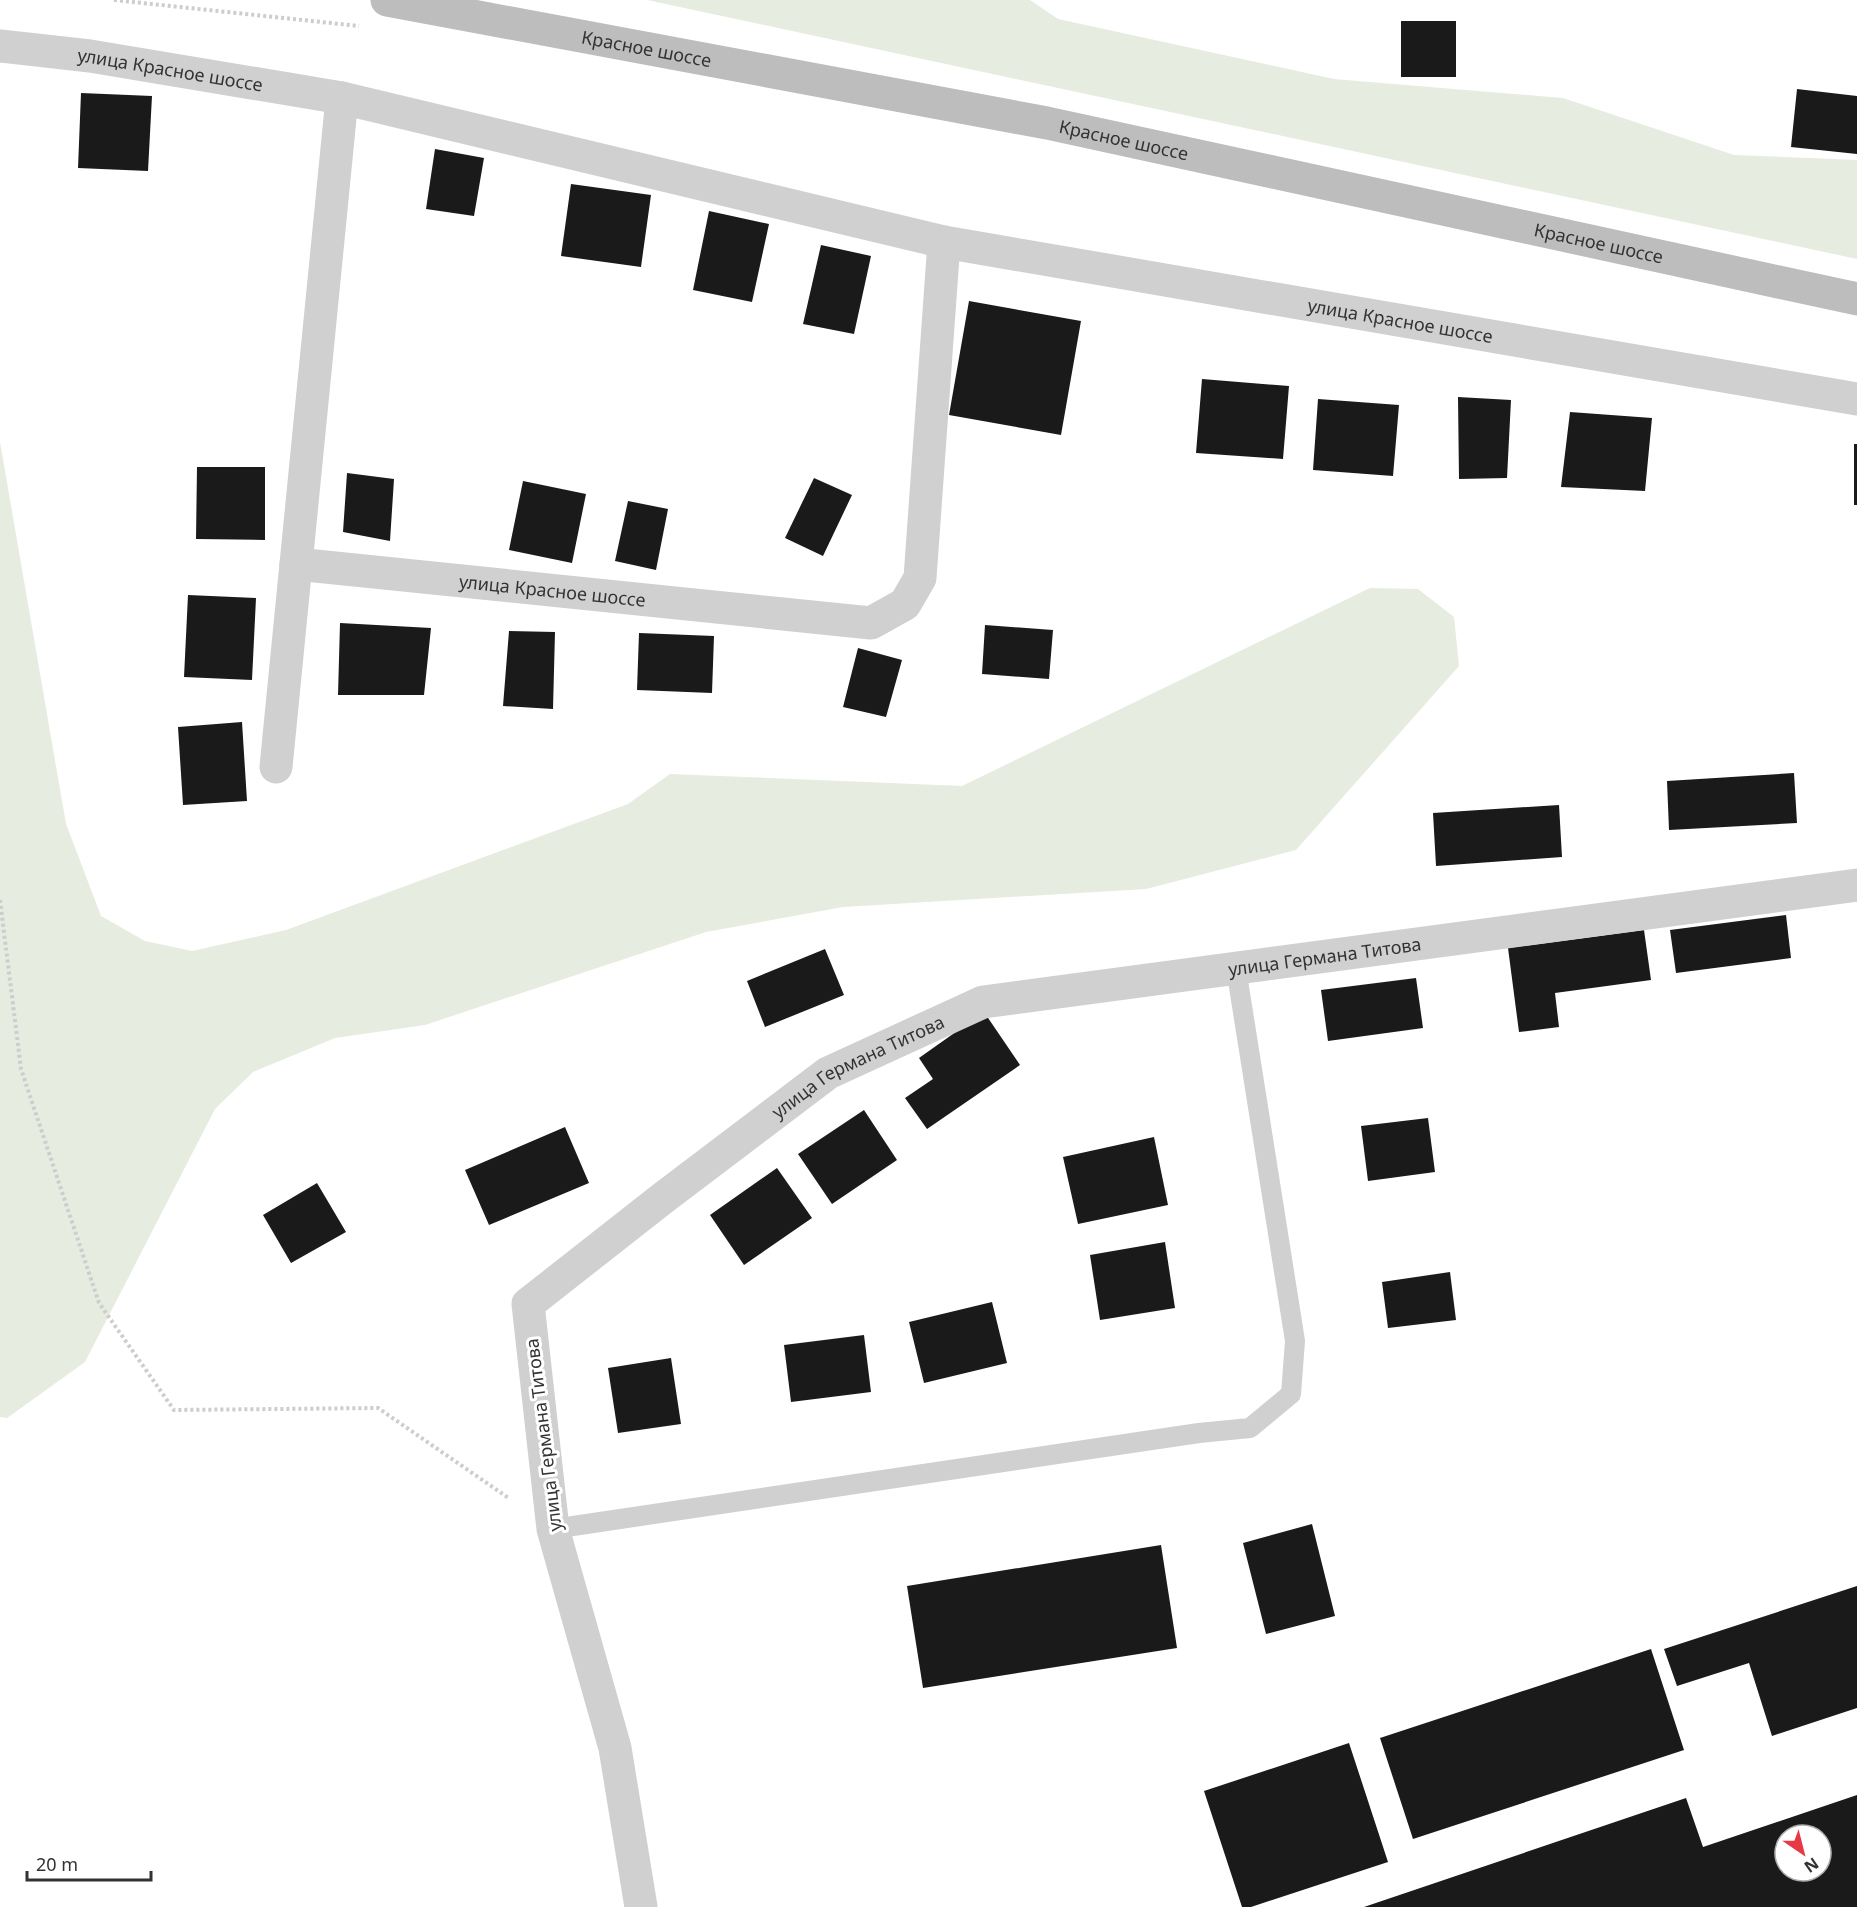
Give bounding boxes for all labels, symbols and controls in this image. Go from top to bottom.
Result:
street label: Красное шоссе [580,25,713,72]
street label: улица Красное шоссе [77,43,265,97]
street label: Красное шоссе [1057,114,1191,165]
street label: Красное шоссе [1532,217,1666,269]
street label: улица Красное шоссе [1306,293,1495,348]
street label: улица Красное шоссе [458,569,647,612]
street label: улица Германа Титова [1227,931,1423,981]
street label: улица Германа Титова [767,1009,948,1124]
street label: улица Германа Титова [519,1337,567,1533]
north arrow [1773,1823,1833,1883]
scale bar [27,1844,152,1882]
text: 20 m [36,1852,78,1876]
text: N [1800,1853,1823,1878]

